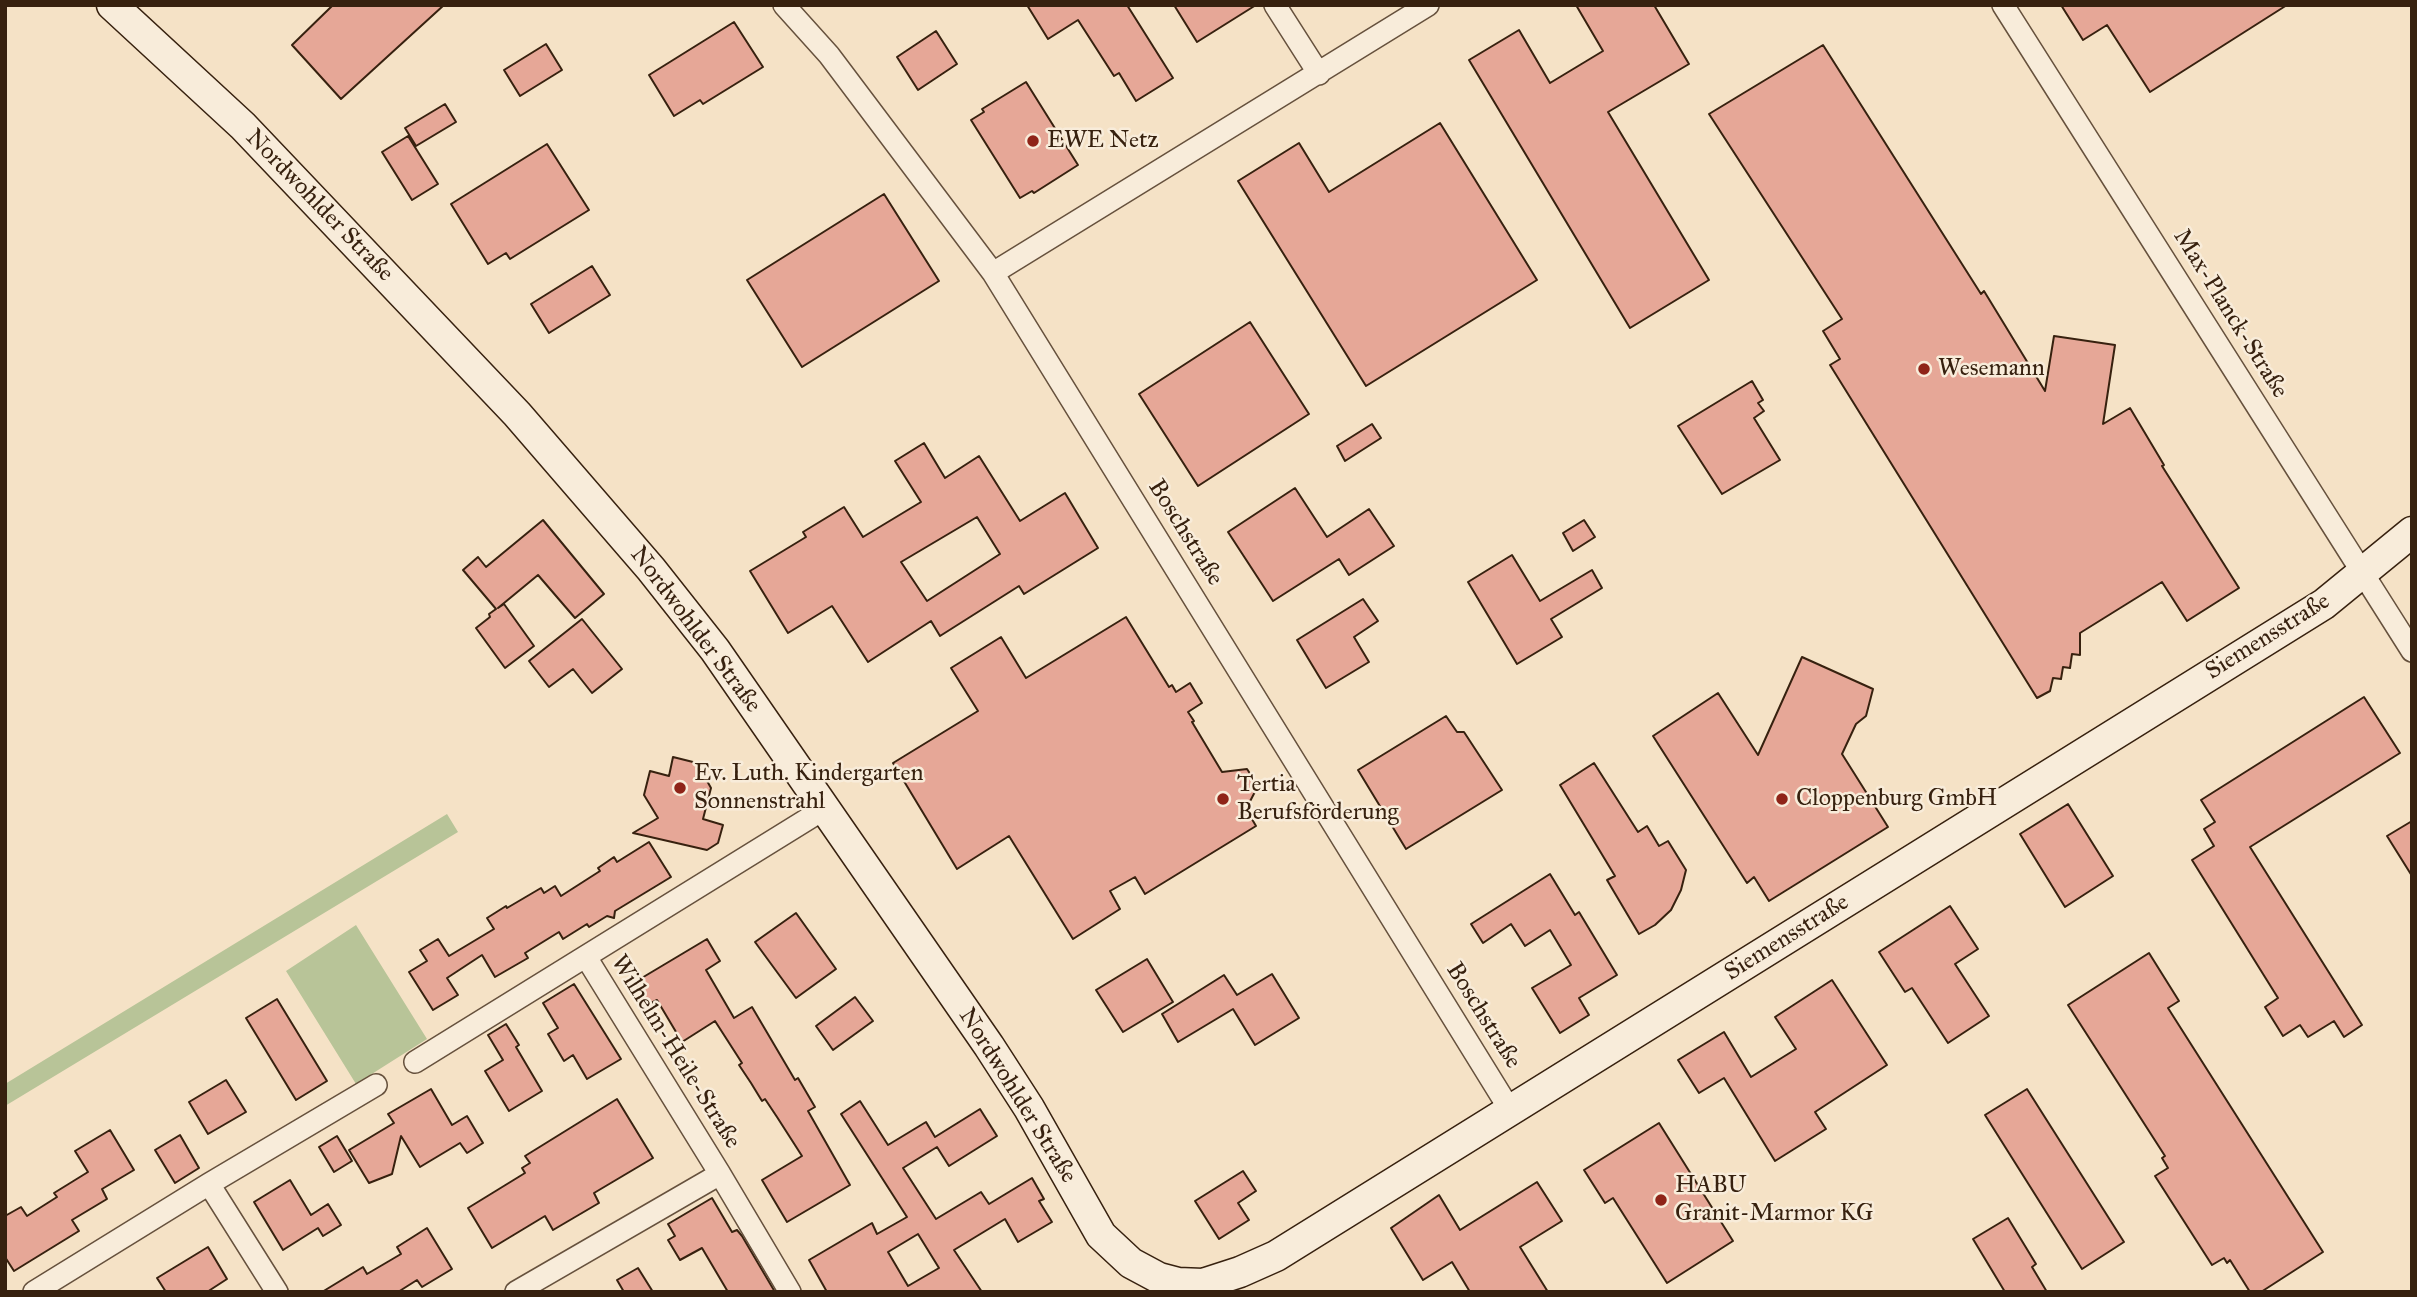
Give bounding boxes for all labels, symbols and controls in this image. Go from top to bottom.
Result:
street label: Nordwohlder Straße [239,124,399,288]
place label: EWE Netz [1047,127,1159,155]
marker: EWE Netz [1025,133,1041,149]
street label: Max-Planck-Straße [2166,224,2294,404]
place label: Wesemann [1938,355,2045,383]
marker: Wesemann [1916,361,1932,377]
street label: Boschstraße [1141,475,1229,591]
street label: Nordwohlder Straße [623,541,767,719]
street label: Siemensstraße [2201,587,2335,687]
place label: Ev. Luth. Kindergarten Sonnenstrahl [694,760,924,816]
place label: Tertia Berufsförderung [1237,771,1399,827]
marker: Ev. Luth. Kindergarten Sonnenstrahl [672,780,688,796]
place label: Cloppenburg GmbH [1796,785,1997,813]
marker: Tertia Berufsförderung [1215,791,1231,807]
marker: Cloppenburg GmbH [1774,791,1790,807]
street label: Siemensstraße [1720,888,1854,988]
street label: Wilhelm-Heile-Straße [604,950,746,1154]
street label: Boschstraße [1439,958,1527,1074]
street label: Nordwohlder Straße [952,1003,1082,1189]
place label: HABU Granit-Marmor KG [1675,1172,1874,1228]
marker: HABU Granit-Marmor KG [1653,1192,1669,1208]

